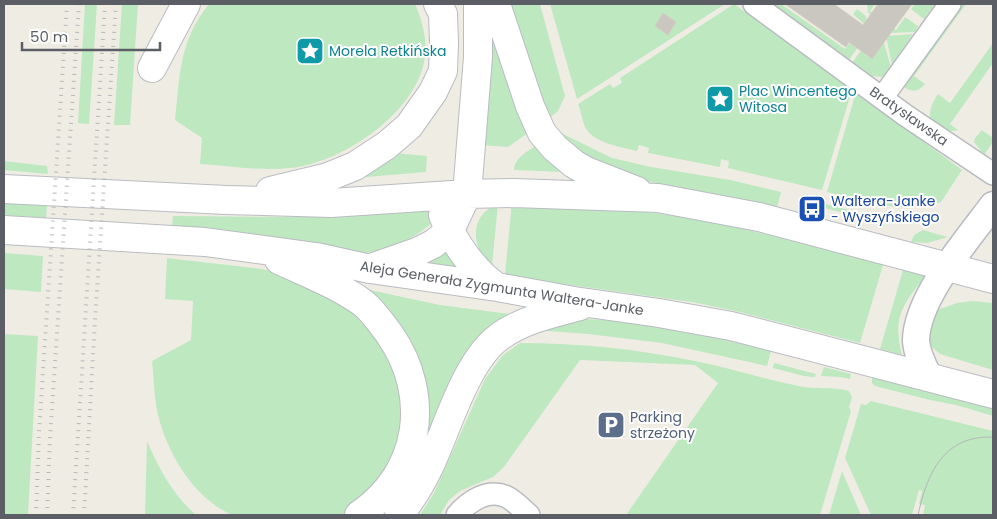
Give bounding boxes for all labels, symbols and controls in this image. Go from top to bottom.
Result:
scale bar [22,20,160,52]
text: 50 m [30,26,68,47]
place icon: Morela Retkińska [295,36,325,66]
place label: Morela Retkińska [329,41,446,61]
place label: Plac Wincentego Witosa [739,81,857,117]
street label: Bratysławska [866,81,952,151]
place icon: Plac Wincentego Witosa [705,84,735,114]
place label: Waltera-Janke - Wyszyńskiego [831,191,940,227]
bus stop icon: Waltera-Janke - Wyszyńskiego [797,194,827,224]
street label: Aleja Generała Zygmunta Waltera-Janke [359,256,646,320]
place label: Parking strzeżony [630,407,695,443]
parking icon: Parking strzeżony [596,410,626,440]

